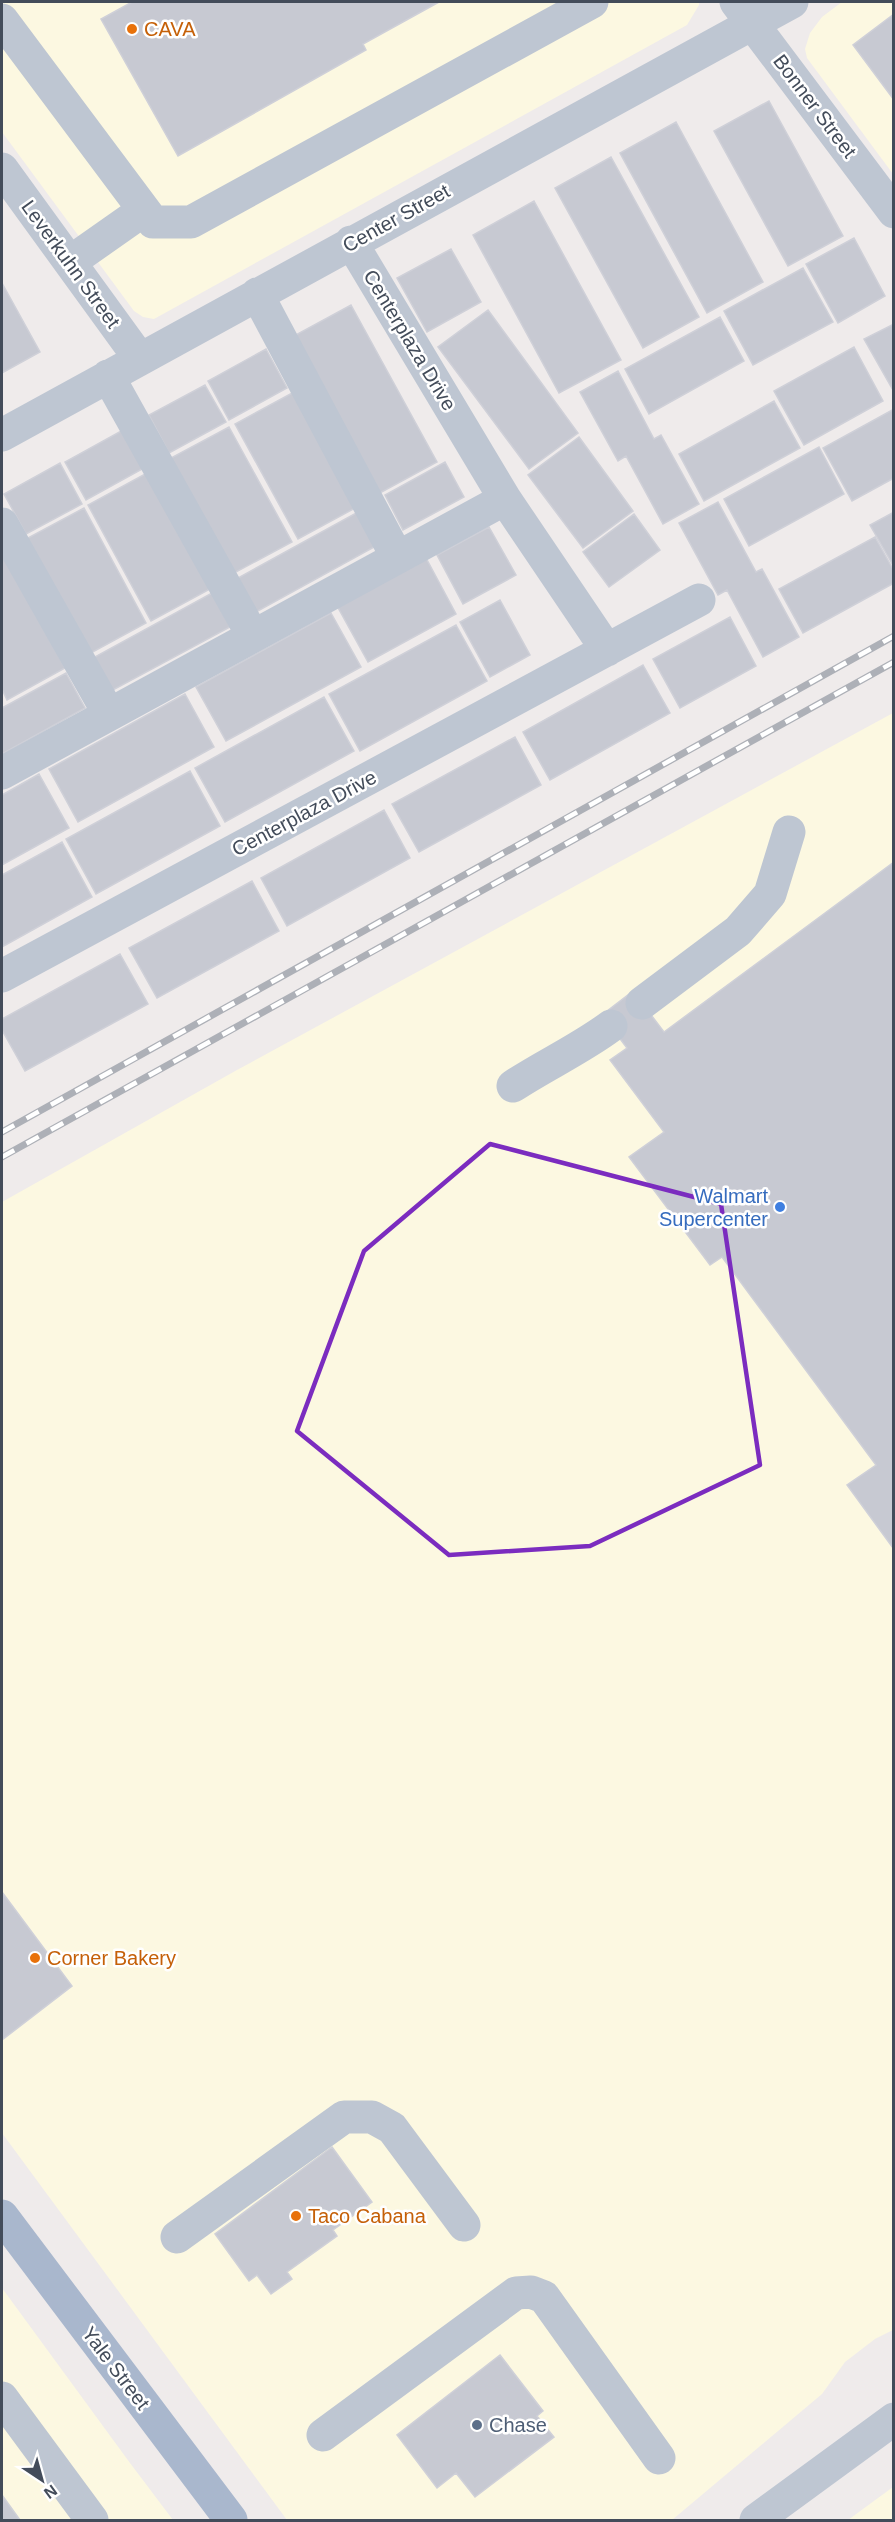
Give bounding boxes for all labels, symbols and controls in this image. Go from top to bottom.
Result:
place label: CAVA [144,18,196,40]
marker: CAVA [125,22,139,36]
street label: Bonner Street [769,50,861,162]
street label: Center Street [339,179,454,256]
street label: Leverkuhn Street [17,196,125,332]
street label: Centerplaza Drive [359,266,461,414]
street label: Centerplaza Drive [228,766,380,860]
place label: Walmart Supercenter [659,1185,768,1230]
marker: Walmart Supercenter [773,1200,787,1214]
place label: Corner Bakery [47,1947,176,1969]
marker: Corner Bakery [28,1951,42,1965]
place label: Taco Cabana [308,2205,427,2227]
marker: Taco Cabana [289,2209,303,2223]
street label: Yale Street [78,2322,154,2414]
place label: Chase [489,2414,547,2436]
marker: Chase [470,2418,484,2432]
north arrow [12,2450,72,2510]
text: N [41,2481,60,2502]

